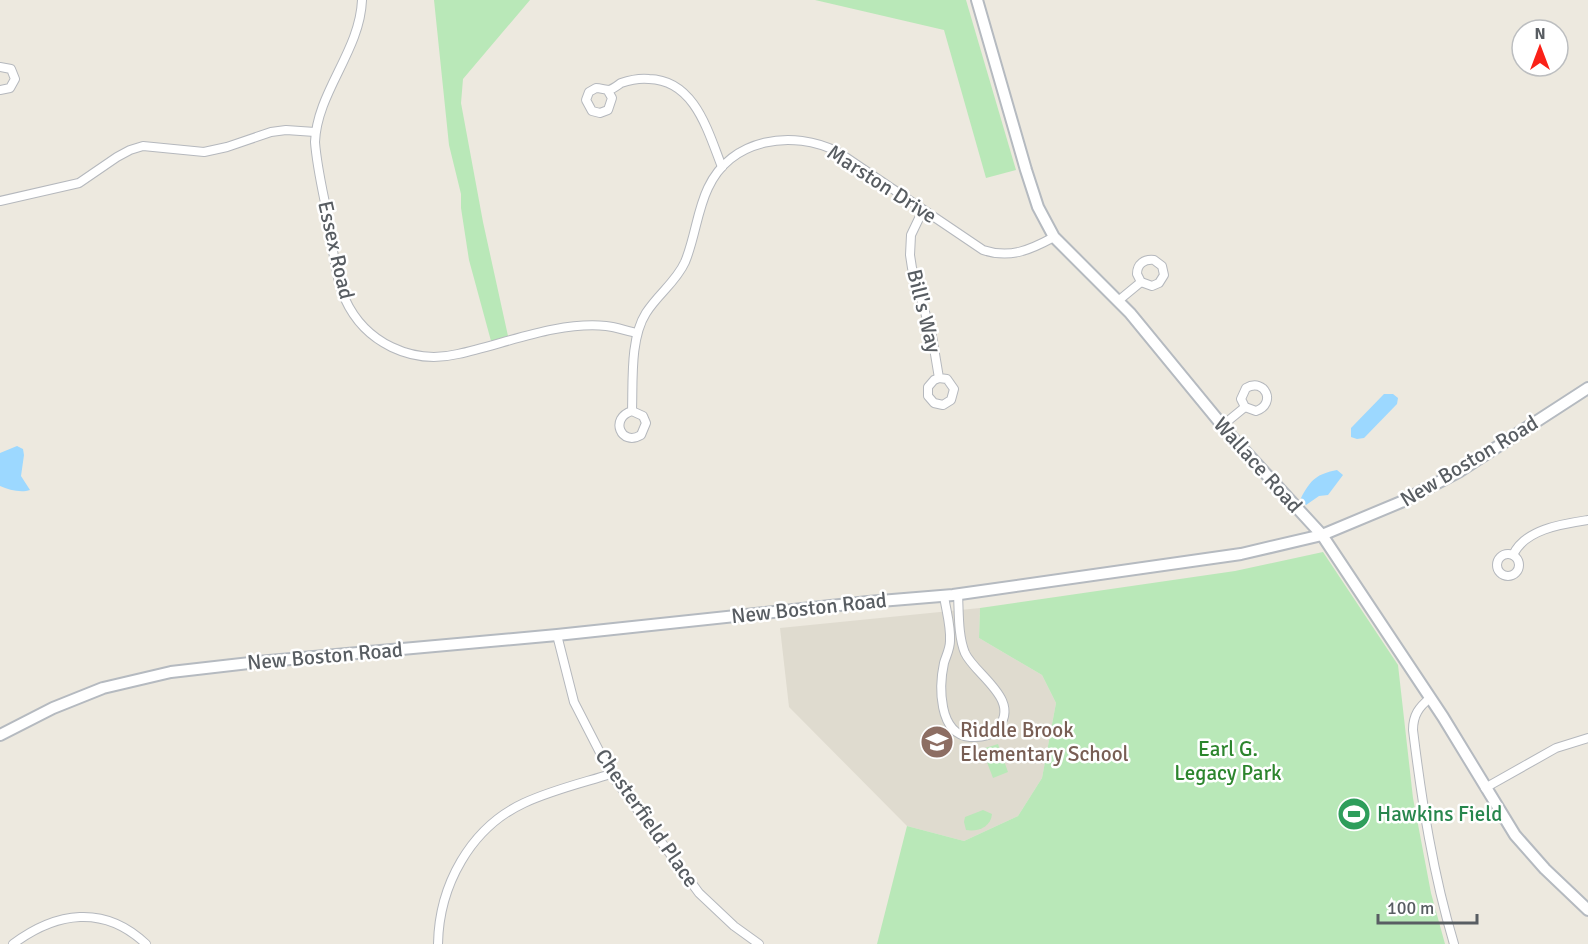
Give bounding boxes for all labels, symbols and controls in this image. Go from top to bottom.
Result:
north arrow [1510,18,1570,78]
text: N [1534,24,1546,44]
street label: Marston Drive [822,139,942,229]
street label: Essex Road [312,198,360,302]
street label: Bill's Way [901,266,947,356]
street label: New Boston Road [1395,410,1543,512]
street label: Wallace Road [1208,412,1308,518]
street label: New Boston Road [730,587,888,629]
street label: New Boston Road [246,636,404,676]
place label: Riddle Brook Elementary School [960,717,1129,767]
school or university icon: Riddle Brook Elementary School [919,724,955,760]
park label: Earl G. Legacy Park [1174,736,1282,786]
street label: Chesterfield Place [590,744,704,892]
sports icon: Hawkins Field [1336,796,1372,832]
place label: Hawkins Field [1377,801,1502,827]
scale bar [1378,887,1477,925]
text: 100 m [1387,897,1434,919]

